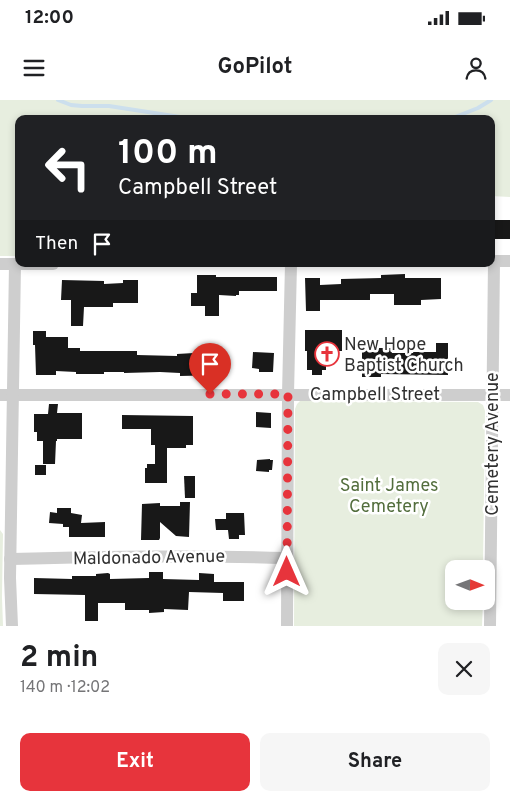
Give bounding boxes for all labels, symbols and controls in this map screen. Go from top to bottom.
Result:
text: 12:00 [25,6,74,30]
icon: menu [20,54,48,82]
text: GoPilot [217,54,293,81]
icon: person [462,54,490,82]
text: 100 m [118,132,218,176]
icon: left [35,135,100,200]
text: Campbell Street [118,175,277,202]
icon: arrive [88,230,116,258]
text: Then [35,232,78,256]
place label: New Hope Baptist Church [344,334,464,378]
church icon: New Hope Baptist Church [314,341,340,367]
pin [189,343,231,394]
icon: arrive [196,350,224,378]
street label: Cemetery Avenue [482,372,505,516]
street label: Campbell Street [310,384,440,407]
park label: Saint James Cemetery [340,475,438,519]
position arrow [260,545,312,597]
street label: Maldonado Avenue [73,546,225,571]
north arrow [445,560,495,610]
map controls [445,560,495,610]
text: 2 min [20,640,98,677]
button: close [438,643,490,695]
text: 140 m · 12:02 [20,678,110,698]
button: Exit [20,733,250,791]
button: Share [260,733,490,791]

